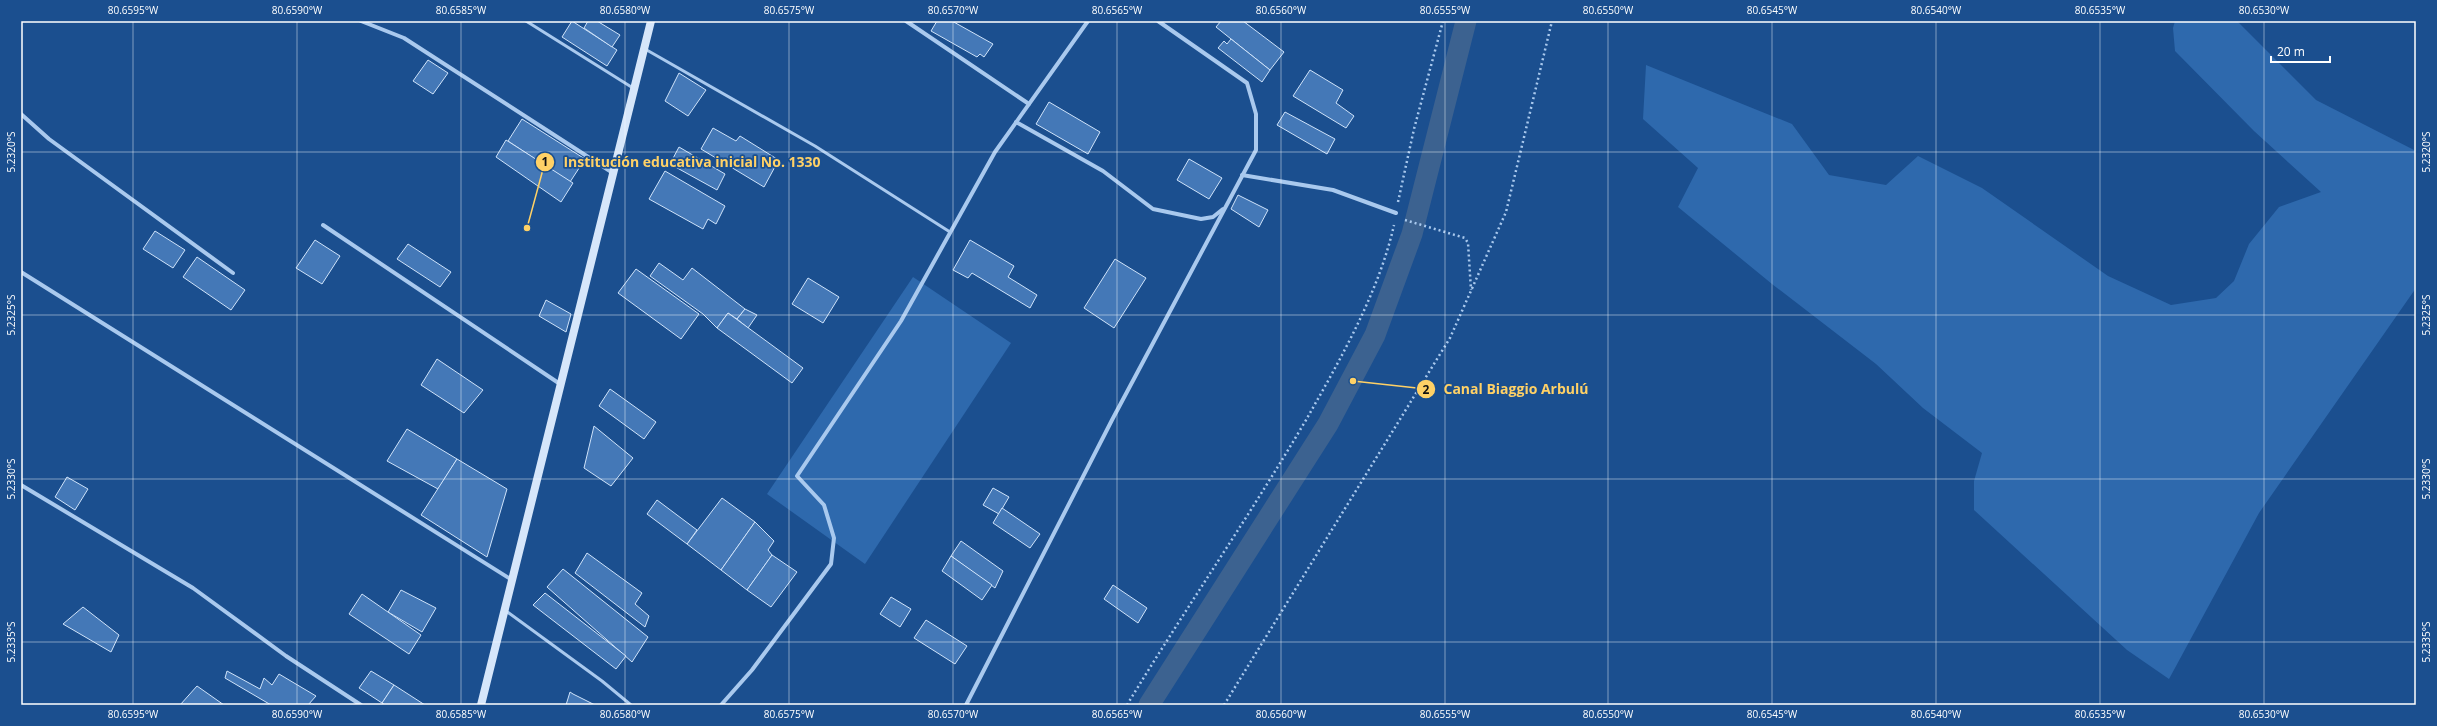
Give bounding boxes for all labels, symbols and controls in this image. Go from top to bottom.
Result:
text: 80.6595°W [108,3,159,17]
text: 80.6590°W [272,3,323,17]
text: 80.6585°W [436,3,487,17]
text: 80.6580°W [600,3,651,17]
text: 80.6575°W [764,3,815,17]
text: 80.6570°W [928,3,979,17]
text: 80.6565°W [1092,3,1143,17]
text: 80.6560°W [1256,3,1307,17]
text: 80.6555°W [1420,3,1471,17]
text: 80.6550°W [1583,3,1634,17]
text: 80.6545°W [1747,3,1798,17]
text: 80.6540°W [1911,3,1962,17]
text: 80.6535°W [2075,3,2126,17]
text: 80.6530°W [2239,3,2290,17]
scale bar [2271,38,2330,64]
text: 20 m [2277,43,2305,60]
text: 5.2320°S [4,132,18,172]
text: 5.2320°S [2419,132,2433,172]
callout: Institución educativa inicial No. 1330 [535,149,828,175]
text: Institución educativa inicial No. 1330 [563,152,821,171]
text: 1 [542,153,548,170]
text: 5.2325°S [4,295,18,335]
text: 5.2325°S [2419,295,2433,335]
callout: Canal Biaggio Arbulú [1416,376,1597,402]
text: Canal Biaggio Arbulú [1443,379,1589,398]
text: 2 [1423,381,1430,398]
text: 5.2330°S [4,459,18,499]
text: 5.2330°S [2419,459,2433,499]
text: 5.2335°S [4,622,18,662]
text: 5.2335°S [2419,622,2433,662]
text: 80.6595°W [108,707,159,721]
text: 80.6590°W [272,707,323,721]
text: 80.6585°W [436,707,487,721]
text: 80.6580°W [600,707,651,721]
text: 80.6575°W [764,707,815,721]
text: 80.6570°W [928,707,979,721]
text: 80.6565°W [1092,707,1143,721]
text: 80.6560°W [1256,707,1307,721]
text: 80.6555°W [1420,707,1471,721]
text: 80.6550°W [1583,707,1634,721]
text: 80.6545°W [1747,707,1798,721]
text: 80.6540°W [1911,707,1962,721]
text: 80.6535°W [2075,707,2126,721]
text: 80.6530°W [2239,707,2290,721]

